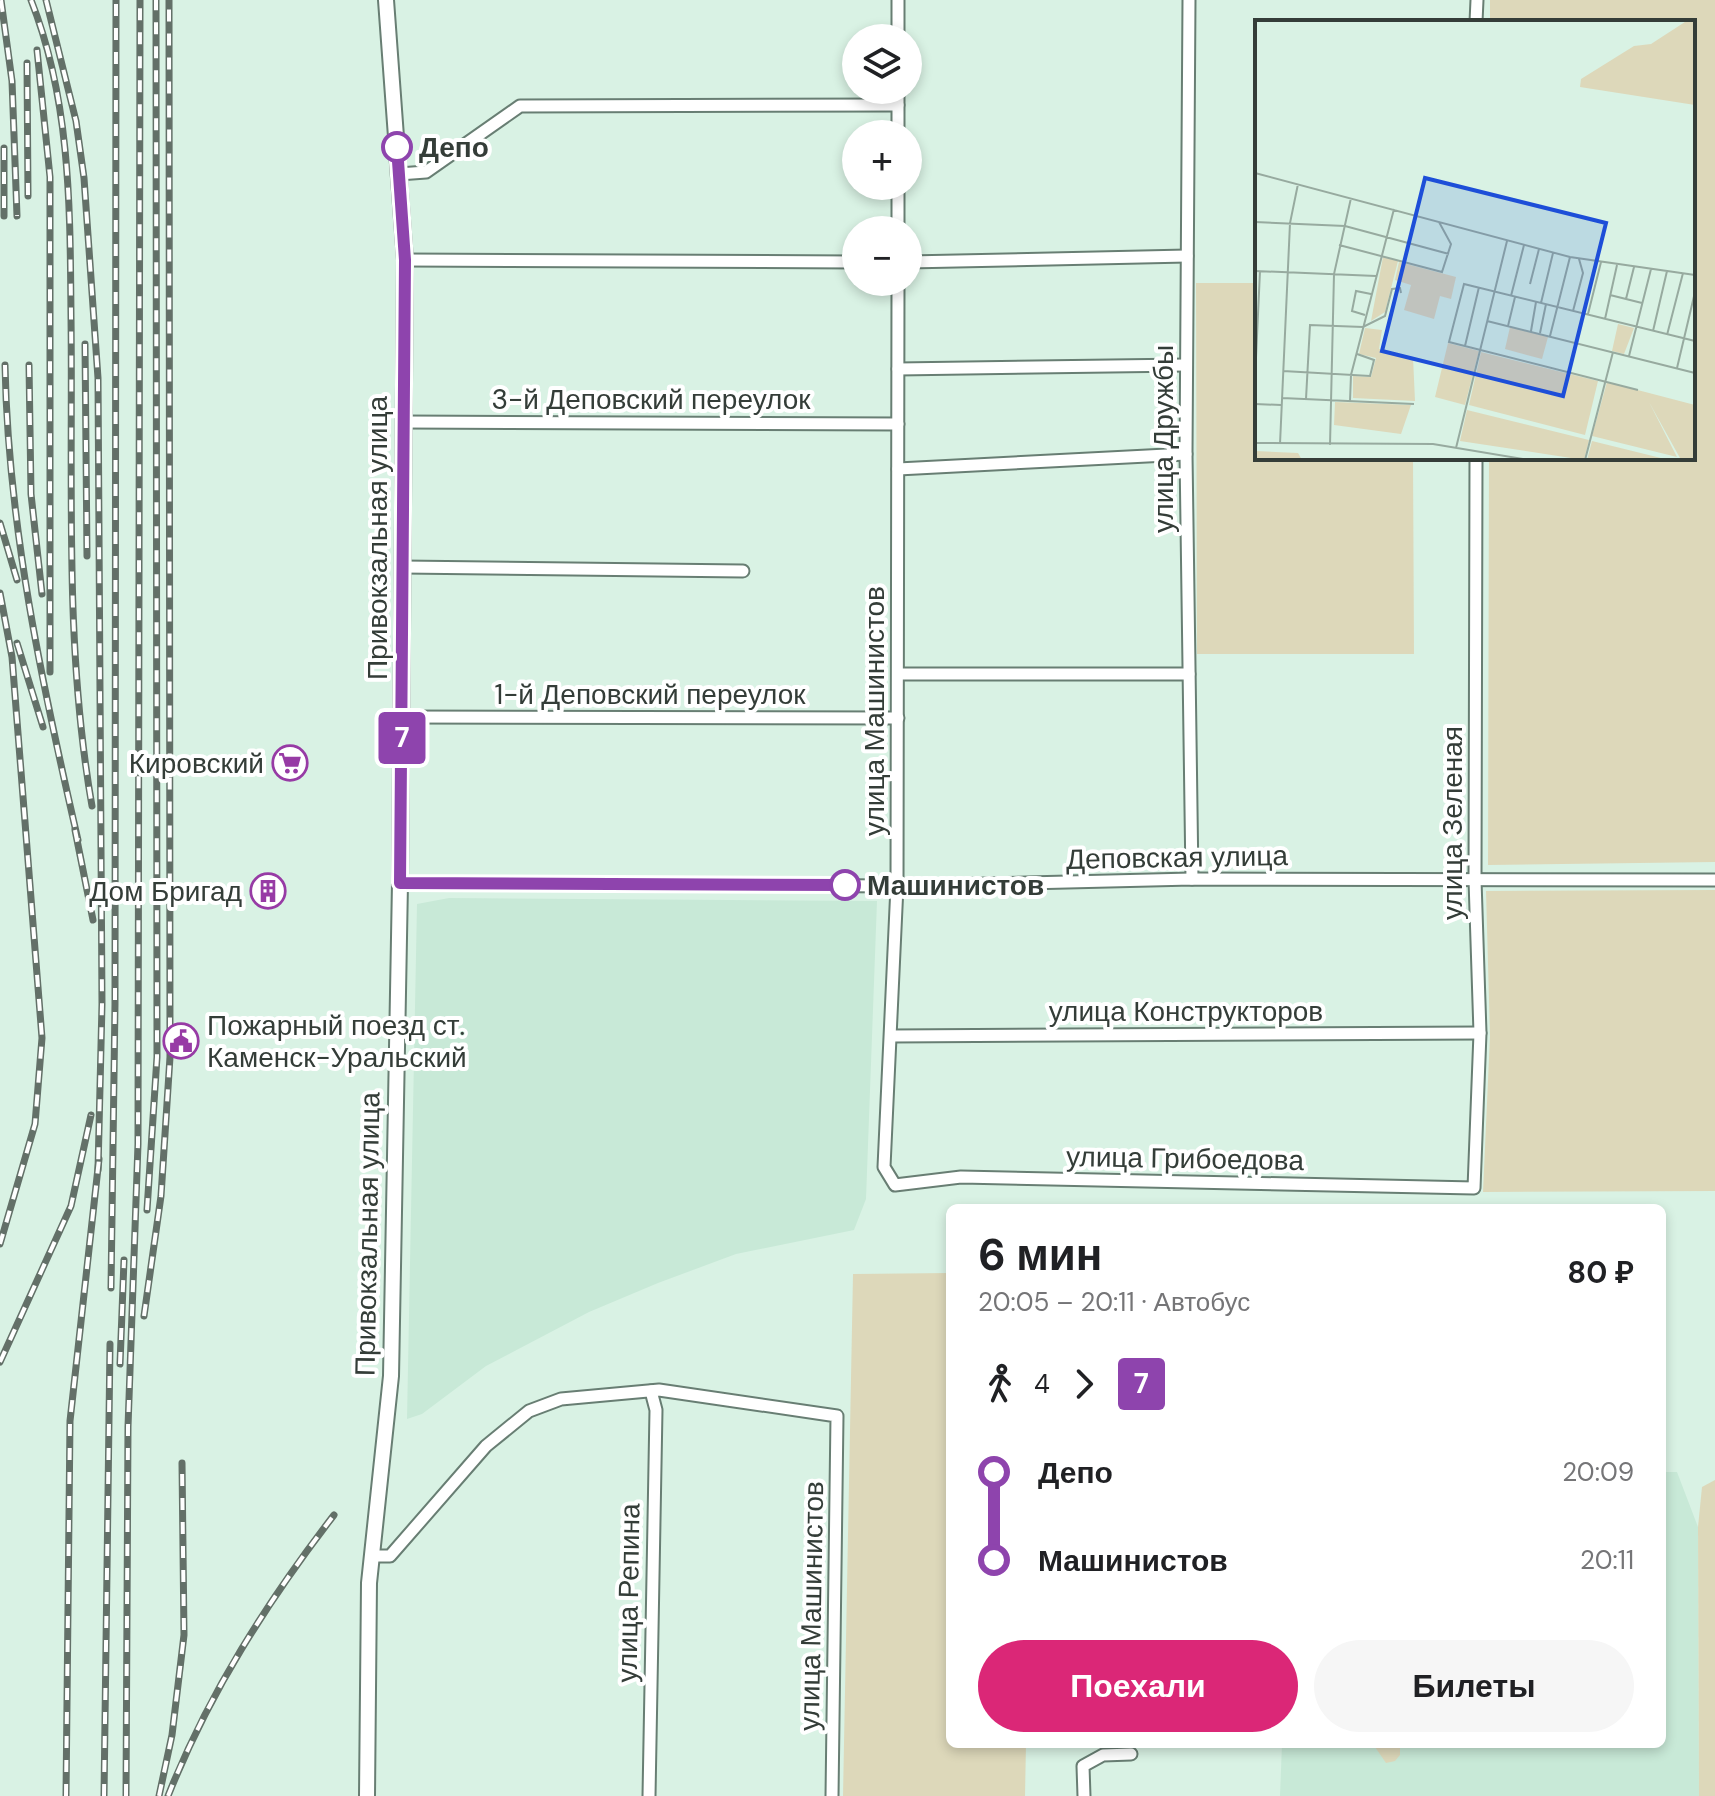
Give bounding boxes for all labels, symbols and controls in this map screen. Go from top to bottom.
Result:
inset map [1255,20,1695,460]
map controls [842,24,922,296]
button: layers [842,24,922,104]
button: + [842,120,922,200]
place label: Депо [419,129,489,166]
marker: Депо [382,132,412,162]
button: − [842,216,922,296]
street label: улица Дружбы [1145,345,1182,533]
street label: 3-й Деповский переулок [491,381,811,418]
street label: Привокзальная улица [359,396,396,680]
street label: улица Машинистов [856,586,893,836]
street label: 1-й Деповский переулок [494,676,806,713]
line badge: 7 [376,712,428,764]
text: 7 [394,719,410,756]
street label: улица Зеленая [1434,726,1471,920]
supermarket icon: Кировский [271,744,309,782]
place label: Кировский [129,745,264,782]
street label: Деповская улица [1066,837,1289,878]
place label: Машинистов [867,867,1044,904]
marker: Машинистов [830,870,860,900]
building icon: Дом Бригад [249,872,287,910]
place label: Дом Бригад [89,873,242,910]
street label: улица Конструкторов [1049,993,1323,1030]
place label: Пожарный поезд ст. Каменск-Уральский [207,1007,467,1076]
public building icon: Пожарный поезд ст. Каменск-Уральский [162,1022,200,1060]
street label: Привокзальная улица [347,1091,388,1376]
street label: улица Грибоедова [1066,1138,1305,1179]
text: 6 мин [978,1226,1102,1284]
text: 80 ₽ [1567,1253,1634,1292]
text: 20:05 – 20:11 · Автобус [978,1285,1250,1319]
icon: walk [978,1362,1022,1406]
icon: forward [1062,1362,1106,1406]
text: 7 [1134,1365,1149,1402]
text: 4 [1034,1367,1050,1401]
text: Депо [1038,1453,1113,1492]
text: 20:09 [1562,1455,1634,1489]
street label: улица Машинистов [791,1481,832,1731]
street label: улица Репина [608,1503,649,1683]
text: Машинистов [1038,1541,1228,1580]
text: 20:11 [1580,1543,1634,1577]
button: Поехали [978,1640,1298,1732]
button: Билеты [1314,1640,1634,1732]

